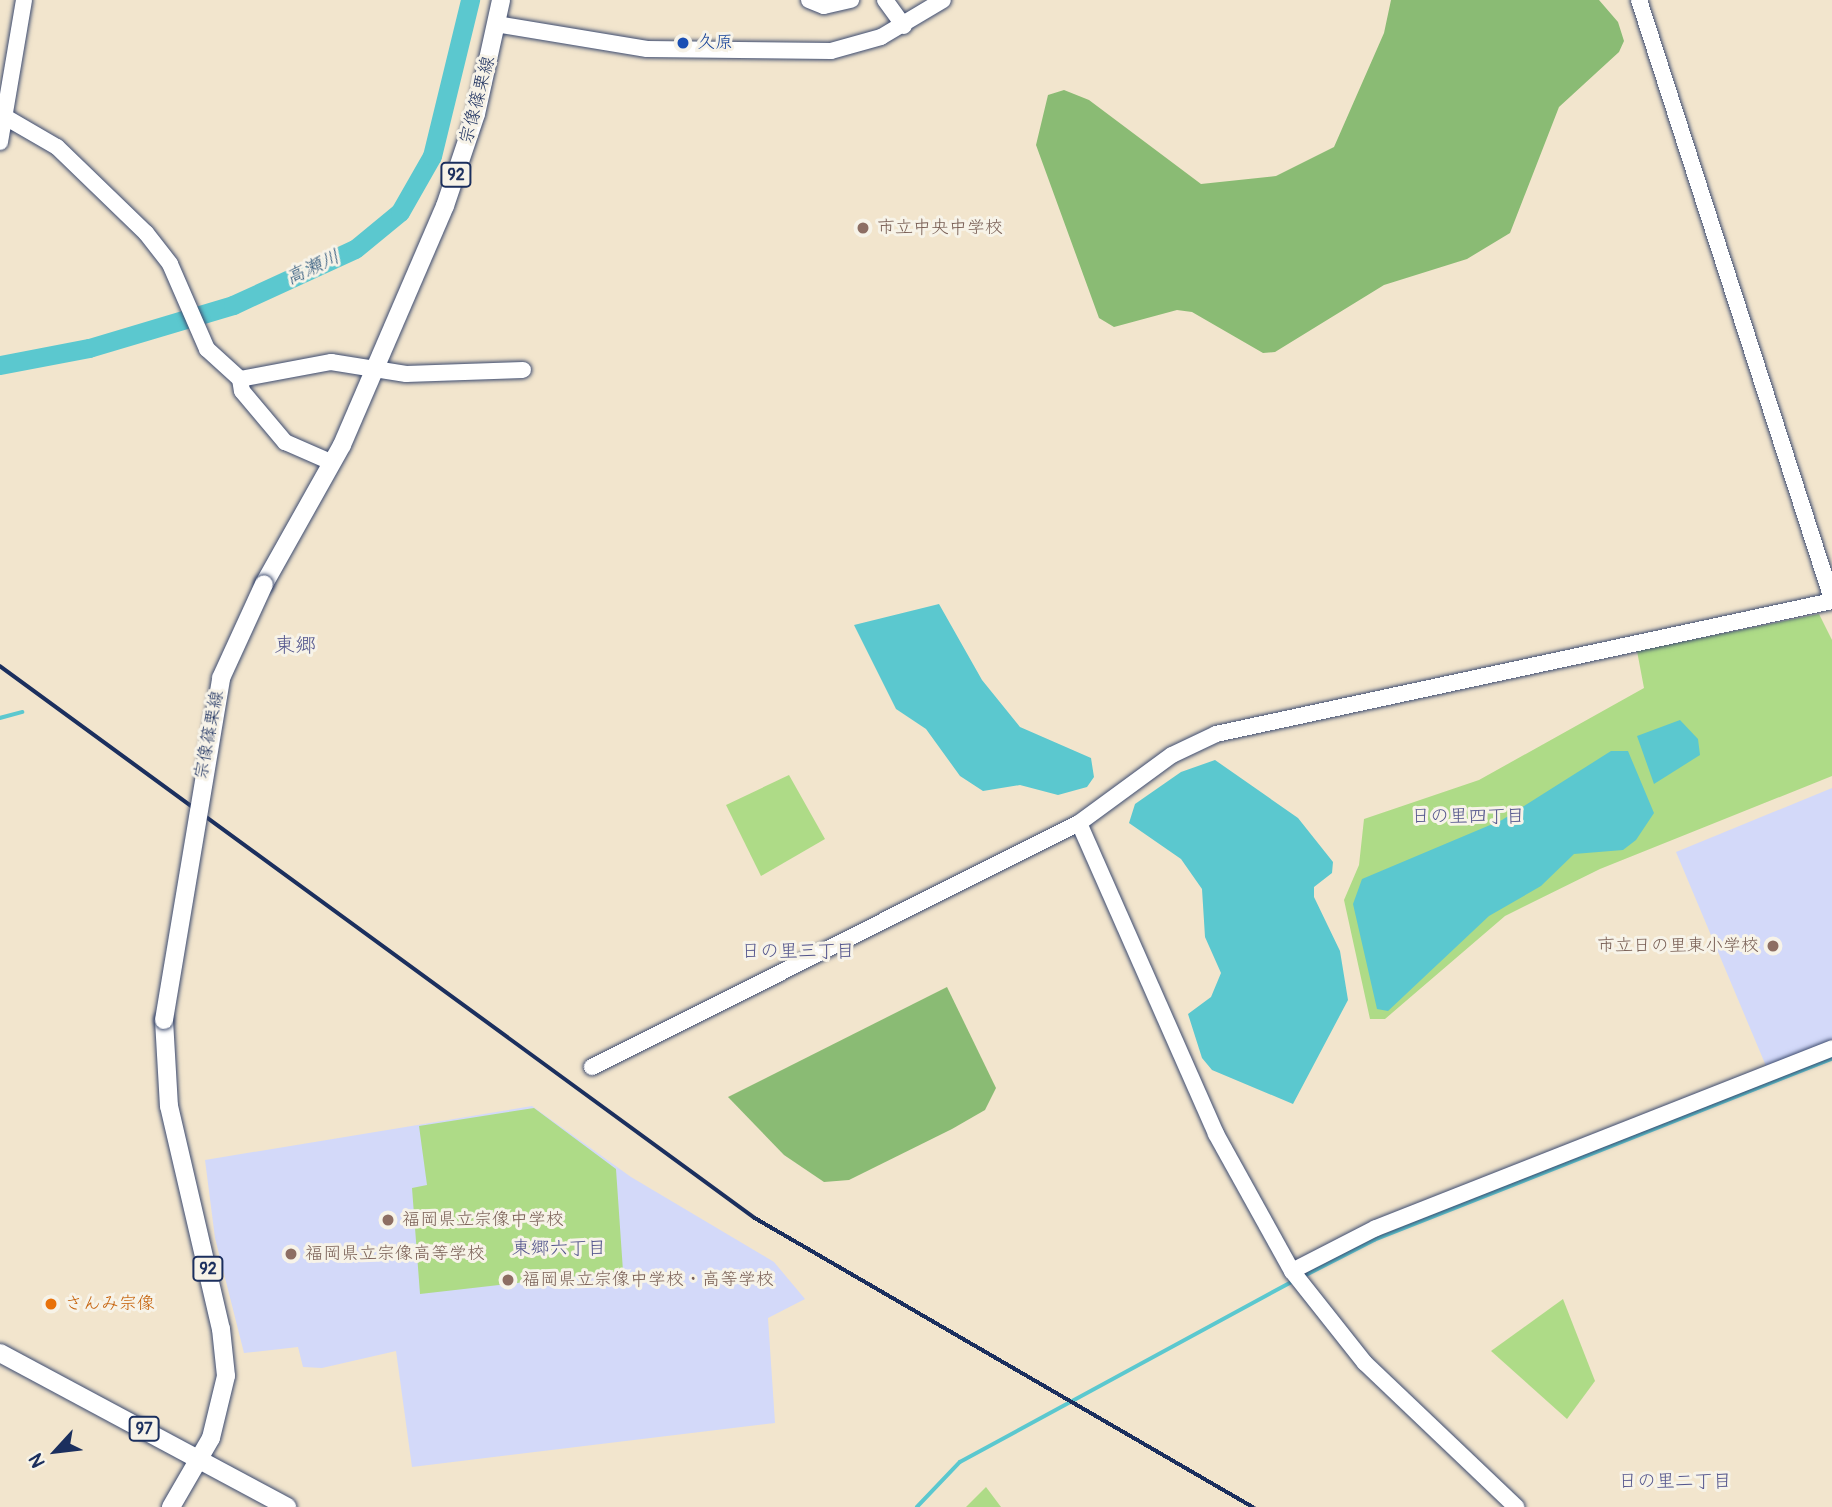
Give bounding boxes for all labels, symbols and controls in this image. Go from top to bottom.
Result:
place label: 久原 [697,32,733,54]
marker: 久原 [675,35,691,51]
street label: 宗像篠栗線 [456,54,500,146]
road number: 92 [440,162,472,188]
place label: 市立中央中学校 [877,217,1003,239]
marker: 市立中央中学校 [855,220,871,236]
water label: 高瀬川 [282,246,344,290]
district label: 東郷 [274,633,316,659]
street label: 宗像篠栗線 [191,689,229,781]
district label: 日の里四丁目 [1411,806,1525,828]
place label: 市立日の里東小学校 [1597,935,1759,957]
marker: 市立日の里東小学校 [1765,938,1781,954]
district label: 日の里三丁目 [741,941,855,963]
place label: 福岡県立宗像中学校 [402,1209,564,1231]
marker: 福岡県立宗像中学校 [380,1212,396,1228]
district label: 東郷六丁目 [512,1238,606,1260]
place label: 福岡県立宗像高等学校 [305,1243,485,1265]
marker: 福岡県立宗像高等学校 [283,1246,299,1262]
road number: 92 [192,1256,224,1282]
place label: 福岡県立宗像中学校・高等学校 [522,1269,774,1291]
marker: 福岡県立宗像中学校・高等学校 [500,1272,516,1288]
place label: さんみ宗像 [65,1293,155,1315]
marker: さんみ宗像 [43,1296,59,1312]
north arrow [21,1416,91,1486]
road number: 97 [128,1416,160,1442]
text: N [24,1449,51,1472]
district label: 日の里二丁目 [1618,1471,1732,1493]

